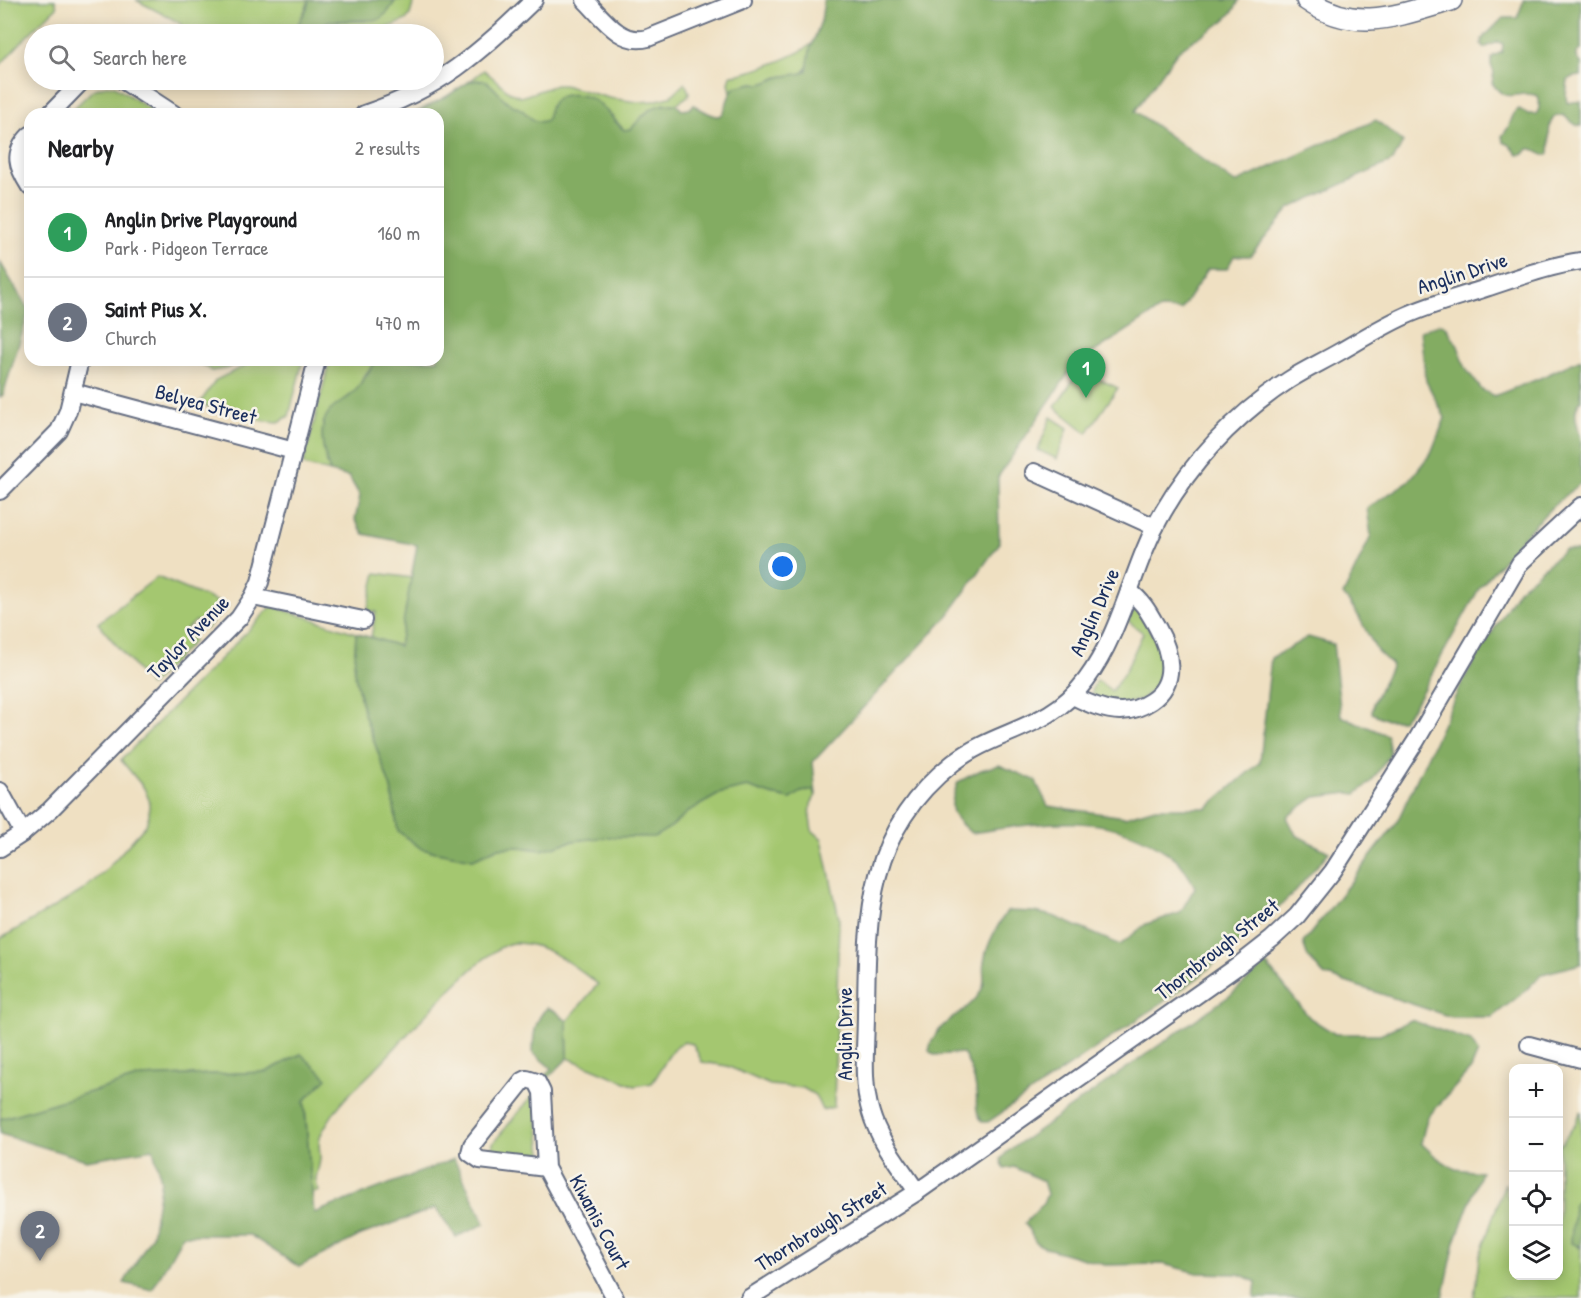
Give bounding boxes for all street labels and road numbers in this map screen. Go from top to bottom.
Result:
street label: Anglin Drive [1413,245,1511,301]
street label: Belyea Street [152,377,261,432]
street label: Anglin Drive [1062,564,1126,660]
street label: Taylor Avenue [140,588,236,686]
street label: Thornbrough Street [1149,891,1286,1007]
street label: Anglin Drive [830,987,859,1081]
street label: Kiwanis Court [563,1169,638,1276]
street label: Thornbrough Street [750,1174,893,1278]

